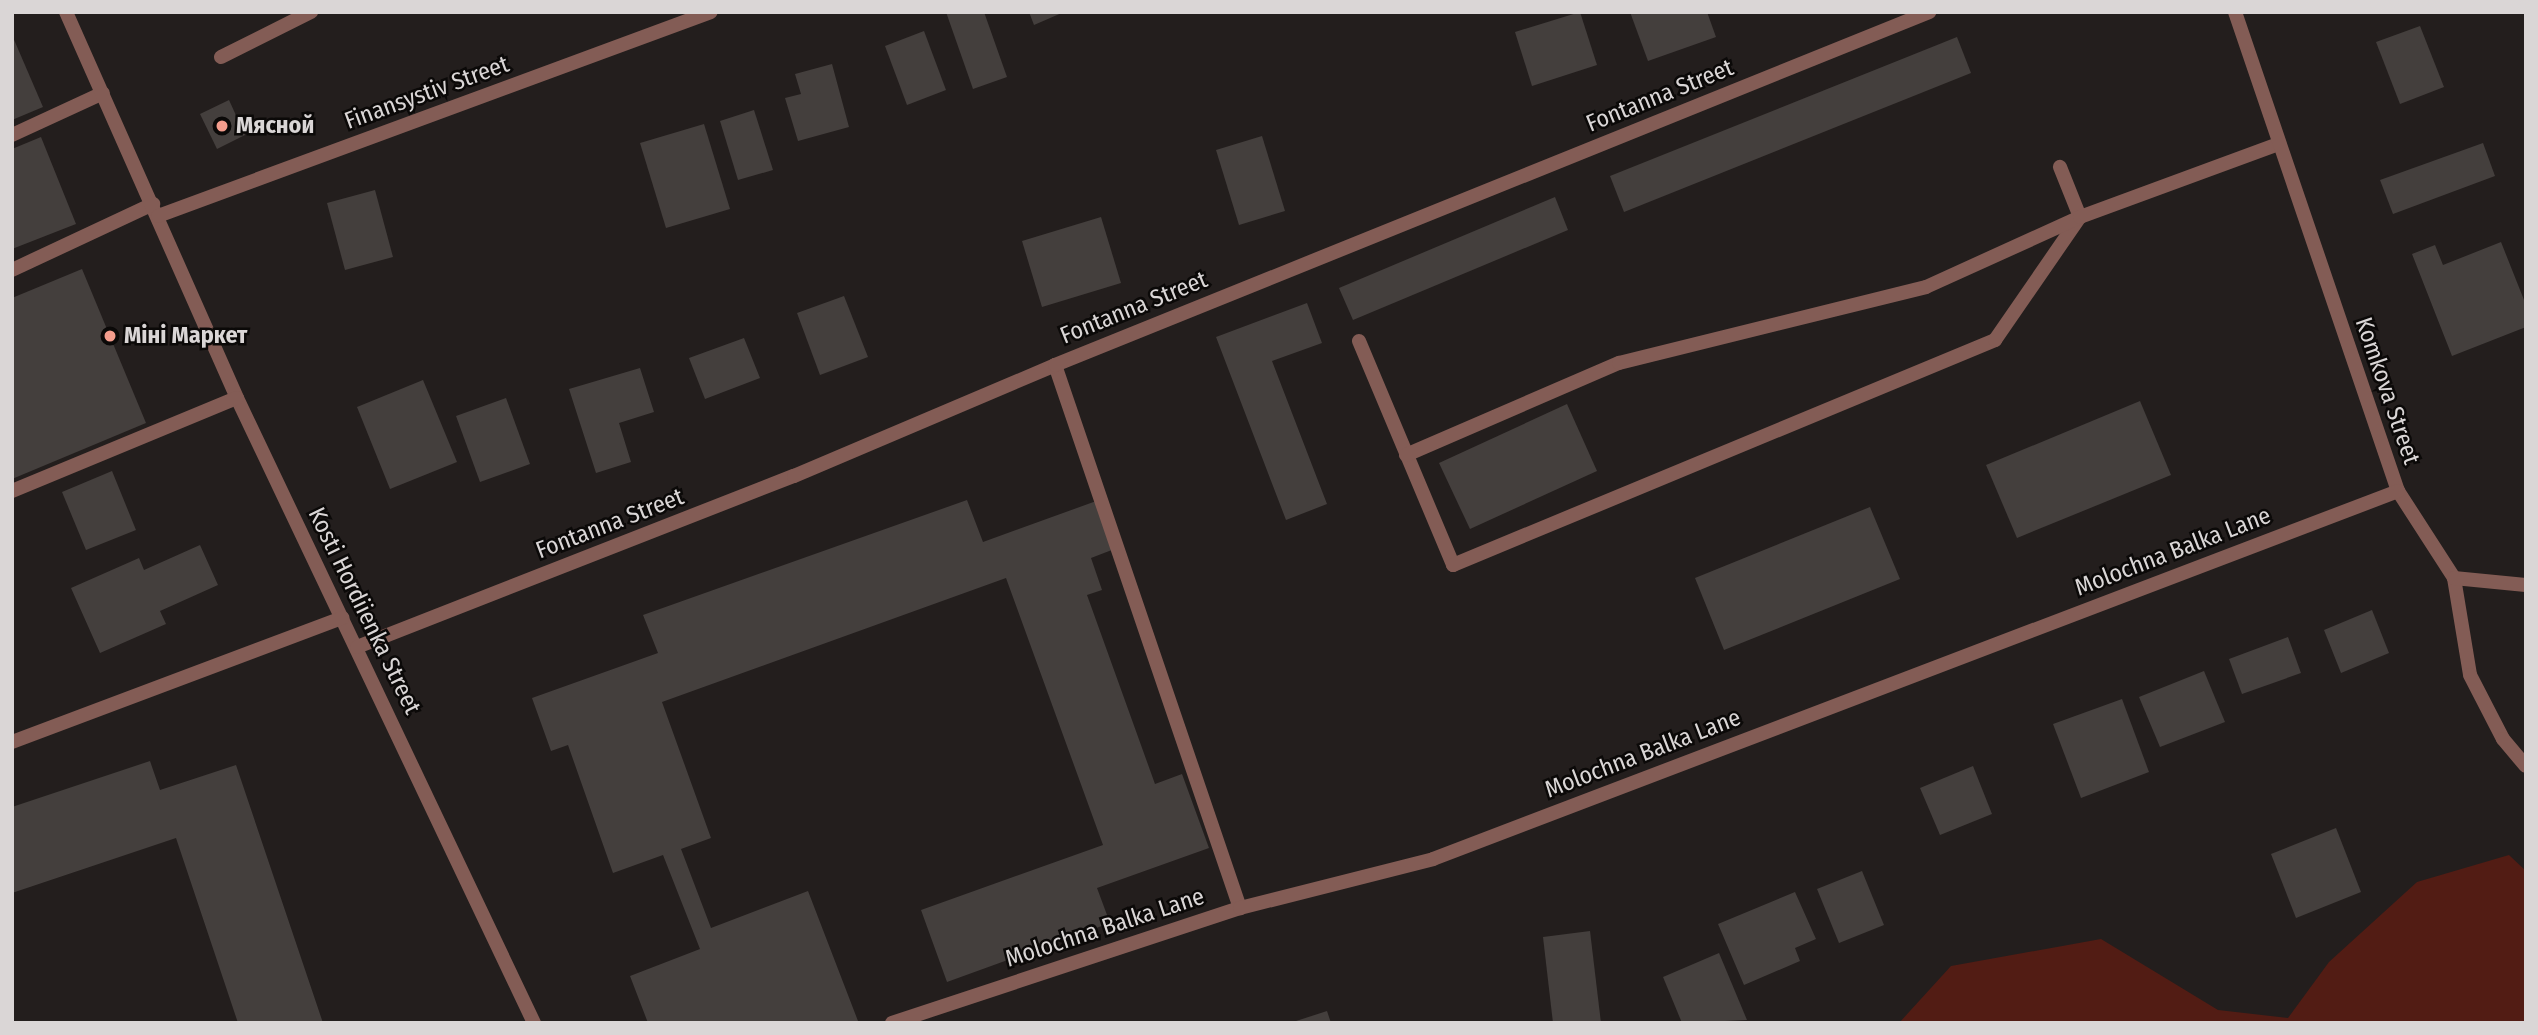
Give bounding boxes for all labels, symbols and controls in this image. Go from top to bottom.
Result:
street label: Finansystiv Street [341,50,513,136]
street label: Fontanna Street [1582,53,1738,139]
place label: Мясной [236,112,314,140]
marker: Мясной [214,118,230,134]
street label: Fontanna Street [1056,265,1212,351]
street label: Komkova Street [2348,314,2426,468]
place label: Міні Маркет [124,322,247,350]
marker: Міні Маркет [102,328,118,344]
street label: Fontanna Street [532,483,688,565]
street label: Molochna Balka Lane [2071,501,2275,603]
street label: Kosti Hordiienka Street [301,503,427,719]
street label: Molochna Balka Lane [1541,703,1745,805]
street label: Molochna Balka Lane [1002,882,1208,974]

